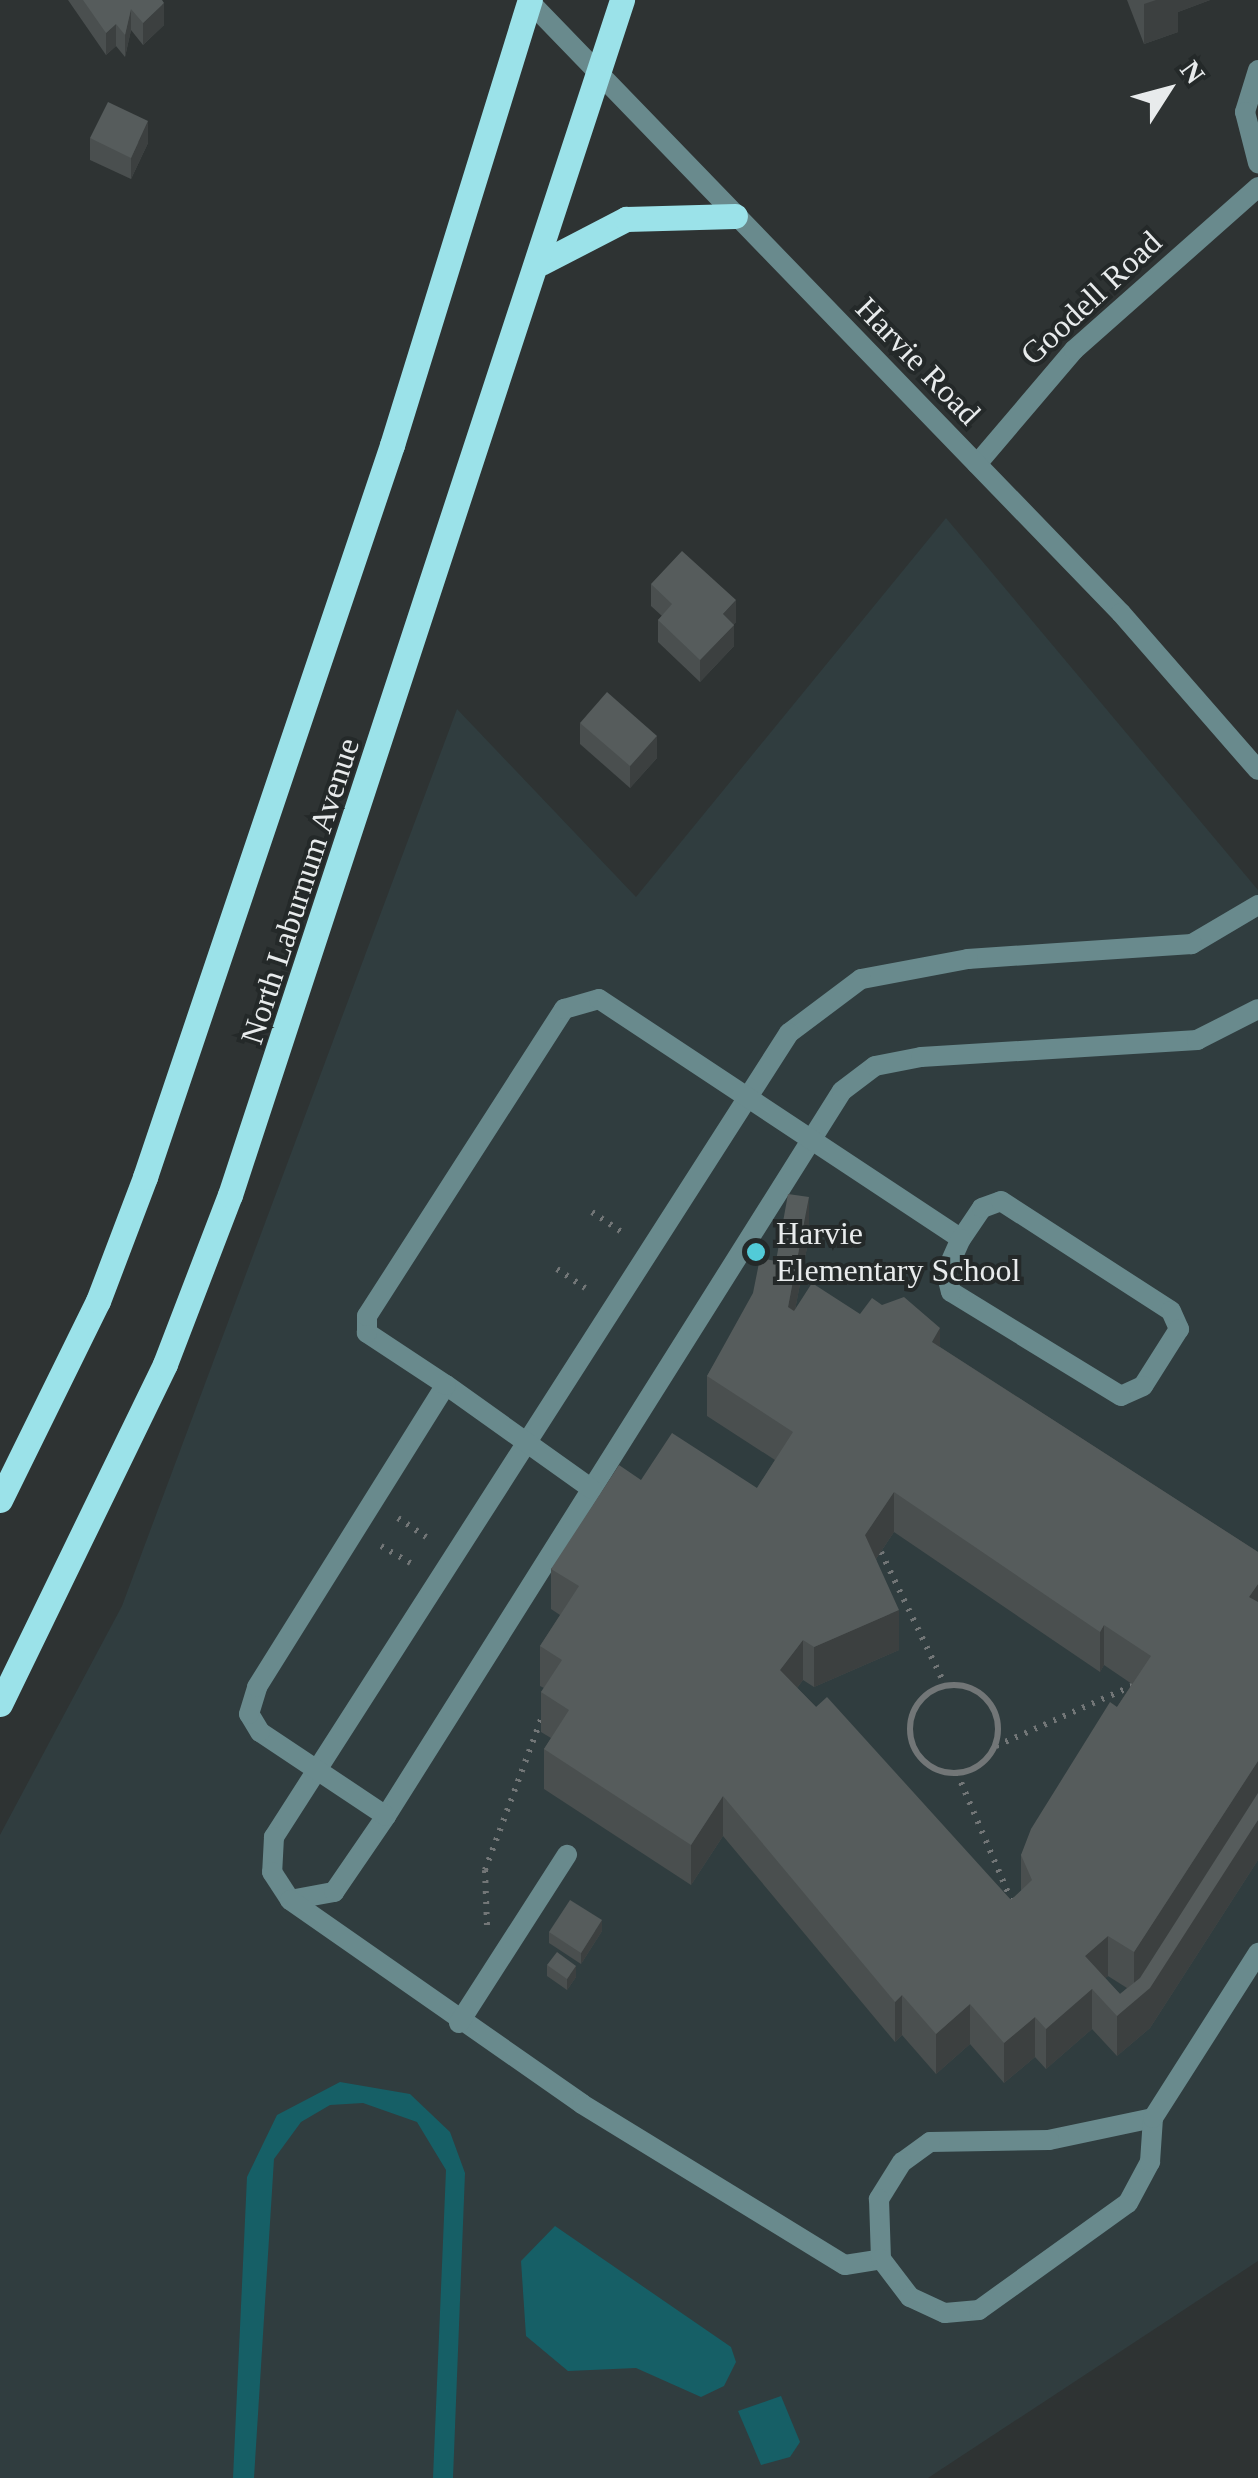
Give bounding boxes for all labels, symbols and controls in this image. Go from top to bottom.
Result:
north arrow [1118,40,1218,140]
text: N [1174,55,1211,89]
street label: Goodell Road [1013,223,1169,373]
street label: Harvie Road [848,289,988,433]
street label: North Laburnum Avenue [232,732,368,1050]
place label: Harvie Elementary School [776,1215,1020,1290]
marker: Harvie Elementary School [745,1241,767,1263]

